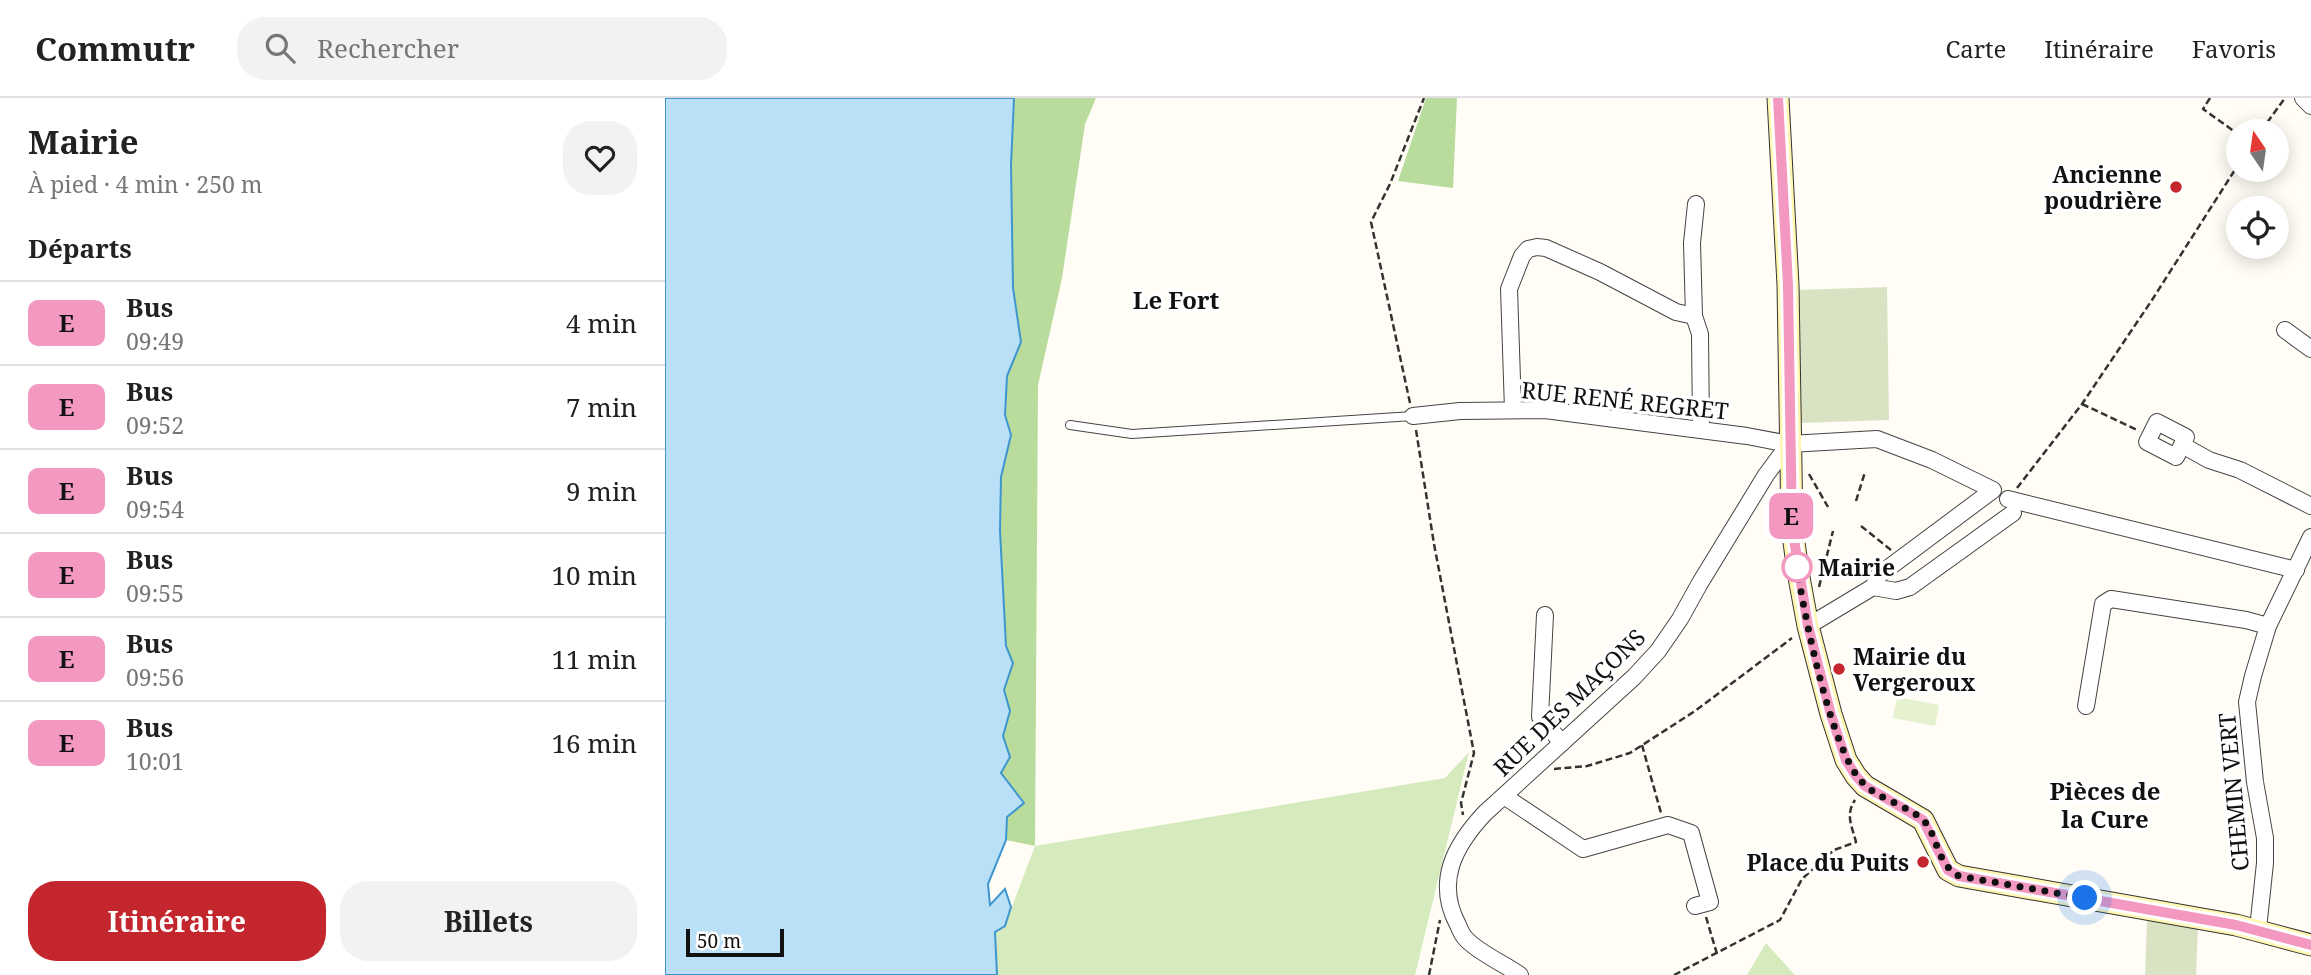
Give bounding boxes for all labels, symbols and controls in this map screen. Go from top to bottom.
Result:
search box [237,17,727,80]
text: Commutr [35,26,195,71]
icon: search [261,29,299,67]
text: Rechercher [317,30,459,66]
text: Carte [1945,32,2006,65]
text: Itinéraire [2044,32,2154,65]
text: Favoris [2192,32,2276,65]
text: Mairie [28,119,139,164]
north arrow [2226,119,2289,182]
map controls [2226,119,2289,259]
button: heart [563,121,637,195]
place label: Ancienne poudrière [2044,158,2162,216]
text: À pied · 4 min · 250 m [28,168,263,200]
marker: Ancienne poudrière [2168,179,2184,195]
button: locate [2226,196,2289,259]
text: Départs [28,230,132,266]
district label: Le Fort [1133,283,1220,316]
text: Bus [126,289,173,325]
text: 4 min [566,305,637,341]
text: E [59,306,74,339]
text: 09:49 [126,325,184,357]
text: Bus [126,373,173,409]
street label: RUE RENÉ REGRET [1520,373,1730,427]
text: 7 min [566,389,637,425]
text: E [59,390,74,423]
text: 09:52 [126,409,184,441]
text: Bus [126,457,173,493]
text: 9 min [566,473,637,509]
text: E [59,474,74,507]
text: 09:54 [126,493,184,525]
line badge: E [1768,493,1814,539]
text: E [1783,499,1799,532]
text: Bus [126,541,173,577]
place label: Mairie [1818,551,1895,583]
marker: Mairie [1782,552,1812,582]
text: 10 min [552,557,637,593]
text: E [59,558,74,591]
text: 09:55 [126,577,184,609]
street label: RUE DES MAÇONS [1486,621,1652,783]
text: Bus [126,625,173,661]
place label: Mairie du Vergeroux [1853,640,1975,698]
text: 11 min [552,641,637,677]
text: E [59,642,74,675]
text: 09:56 [126,661,184,693]
marker: Mairie du Vergeroux [1831,661,1847,677]
text: Bus [126,709,173,745]
street label: CHEMIN VERT [2210,711,2256,873]
text: 16 min [552,725,637,761]
text: E [59,726,74,759]
text: 10:01 [126,745,184,777]
district label: Pièces de la Cure [2050,774,2160,835]
place label: Place du Puits [1746,846,1909,878]
marker: Place du Puits [1915,854,1931,870]
your location [2067,880,2102,915]
button: Itinéraire [28,881,326,961]
button: Billets [340,881,637,961]
scale bar [686,926,784,958]
text: 50 m [697,928,741,954]

